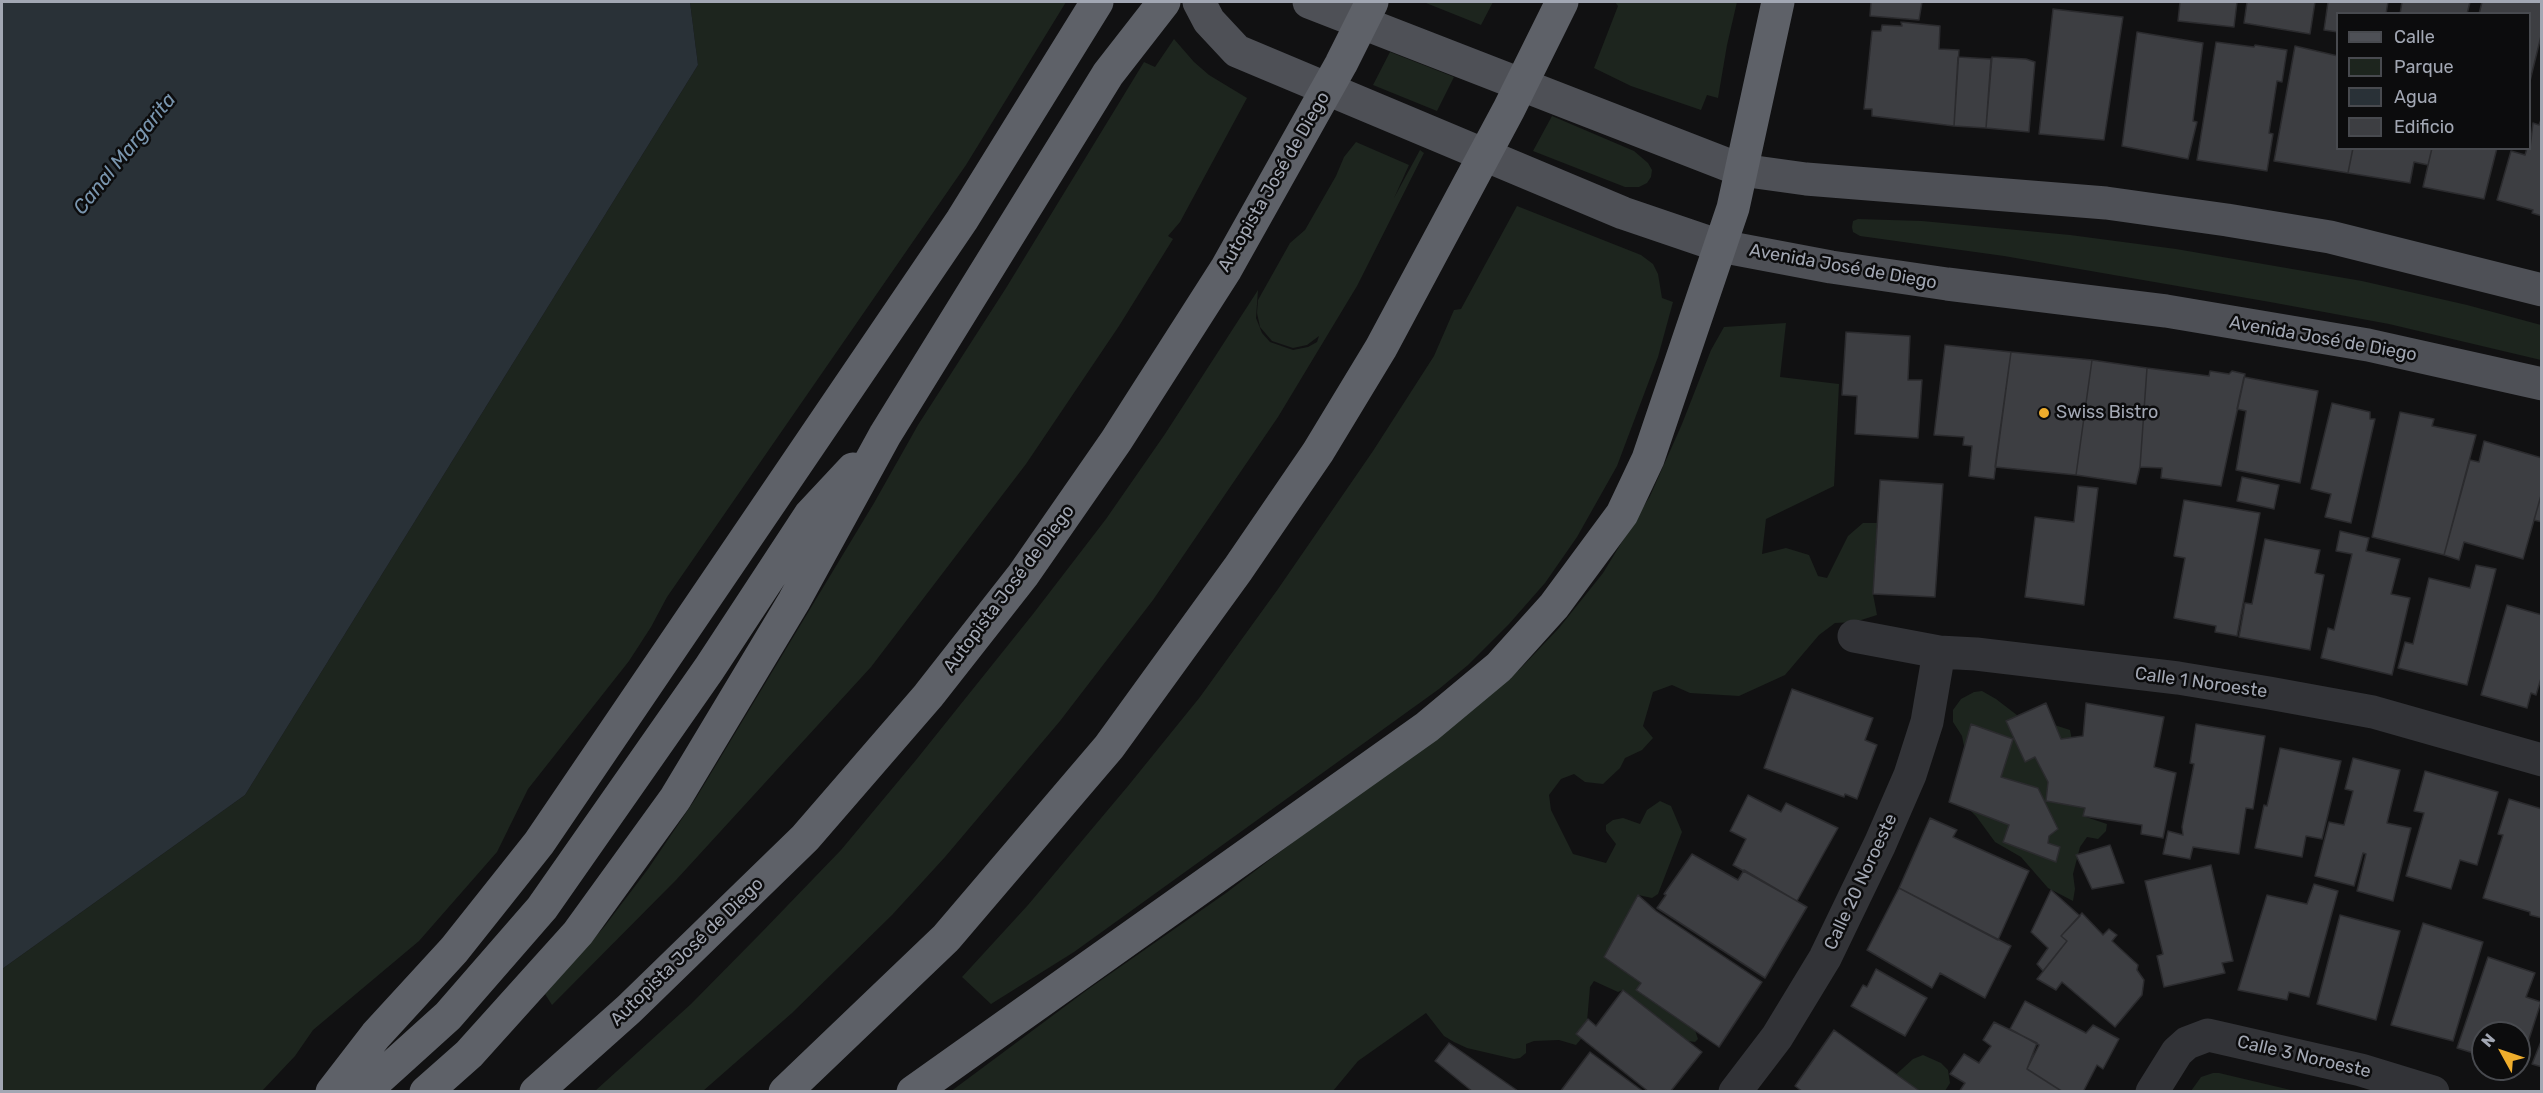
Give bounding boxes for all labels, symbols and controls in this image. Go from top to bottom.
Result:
legend [2336,12,2531,150]
text: Calle [2394,26,2435,48]
text: Parque [2394,56,2454,78]
text: Agua [2394,86,2437,108]
water label: Canal Margarita [69,88,181,220]
street label: Autopista José de Diego [1214,88,1334,276]
text: Edificio [2394,116,2454,138]
street label: Avenida José de Diego [1748,240,1938,294]
street label: Avenida José de Diego [2228,312,2418,366]
place label: Swiss Bistro [2056,402,2158,424]
marker: Swiss Bistro [2037,406,2051,420]
street label: Autopista José de Diego [939,501,1079,677]
street label: Calle 1 Noroeste [2133,663,2269,703]
street label: Calle 20 Noroeste [1820,810,1902,954]
street label: Autopista José de Diego [606,873,768,1031]
north arrow [2471,1021,2531,1081]
text: N [2477,1030,2499,1051]
street label: Calle 3 Noroeste [2235,1031,2373,1083]

